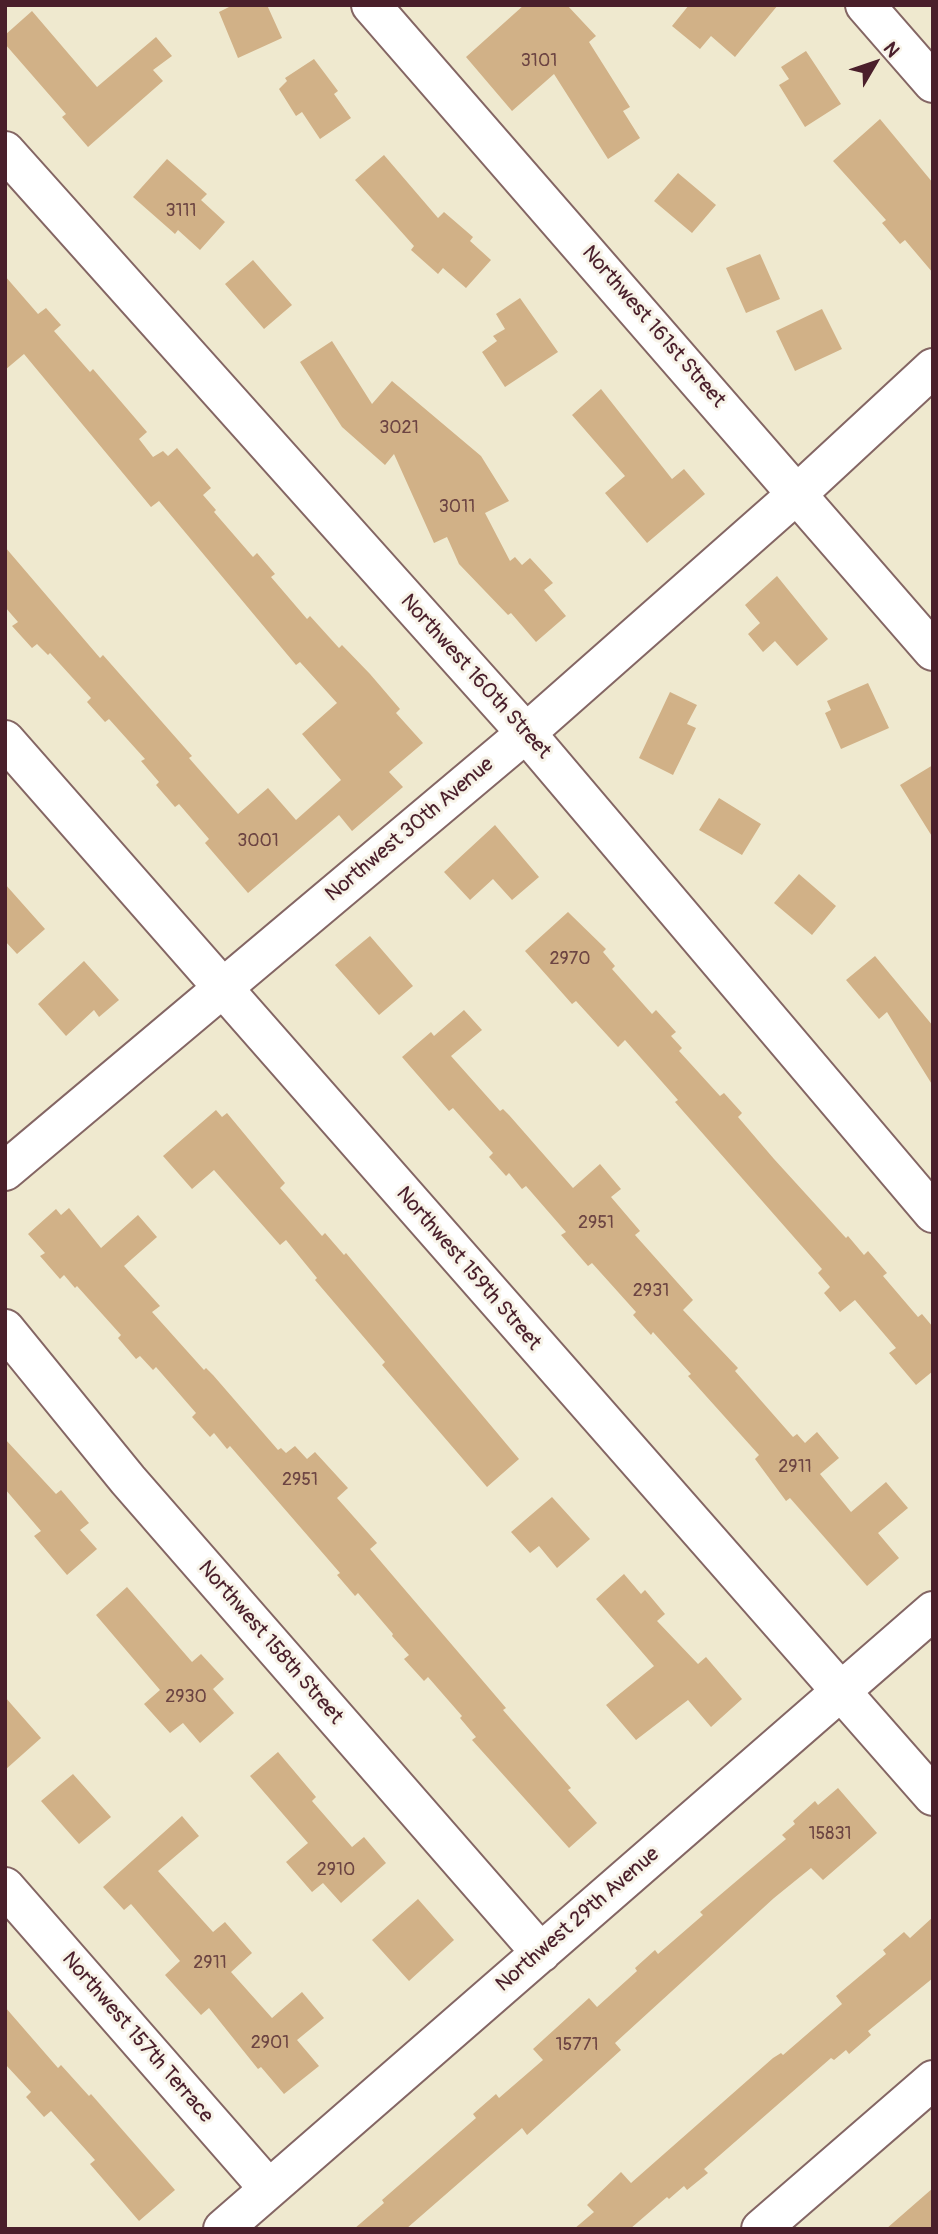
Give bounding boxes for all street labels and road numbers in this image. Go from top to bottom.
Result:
street label: Northwest 161st Street [576,241,730,413]
street label: Northwest 160th Street [394,589,556,765]
street label: Northwest 30th Avenue [321,752,499,908]
street label: Northwest 159th Street [390,1182,546,1356]
street label: Northwest 158th Street [192,1556,348,1730]
street label: Northwest 29th Avenue [491,1842,665,1998]
street label: Northwest 157th Terrace [56,1947,218,2129]

